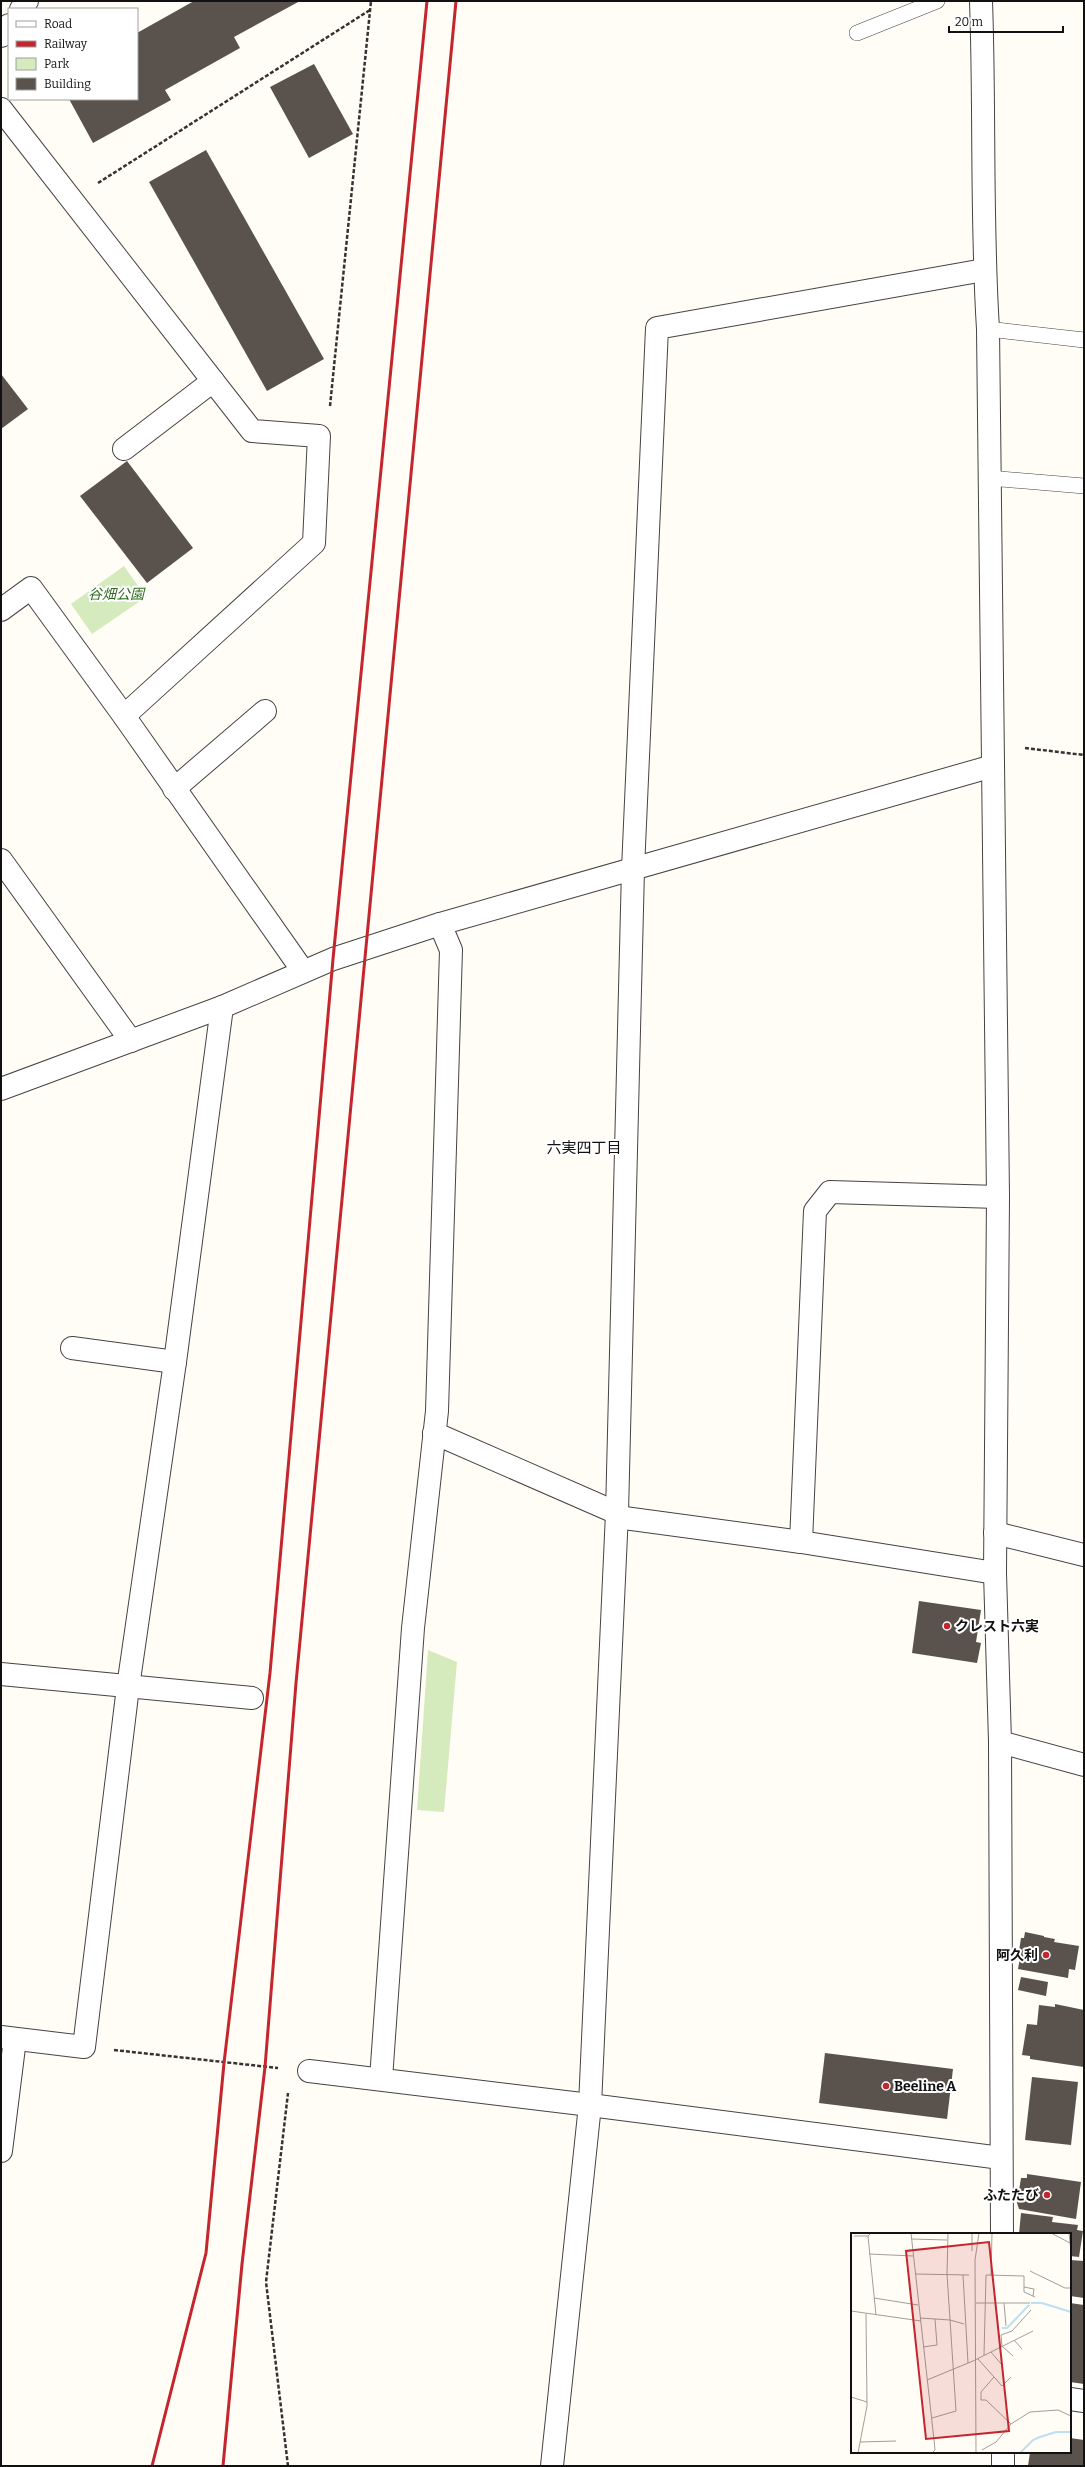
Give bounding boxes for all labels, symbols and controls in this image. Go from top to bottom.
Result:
legend [8,8,138,100]
scale bar [949,8,1063,34]
text: 20 m [955,15,984,29]
text: Road [44,17,72,31]
text: Railway [44,37,88,51]
text: Park [44,57,70,71]
text: Building [44,77,91,91]
park label: 谷畑公園 [88,586,146,603]
district label: 六実四丁目 [546,1139,622,1157]
place label: クレスト六実 [955,1618,1039,1635]
marker: クレスト六実 [942,1621,952,1631]
place label: 阿久利 [996,1947,1038,1964]
marker: 阿久利 [1041,1950,1051,1960]
place label: Beeline A [894,2078,956,2095]
marker: Beeline A [881,2081,891,2091]
place label: ふたたび [983,2187,1039,2204]
marker: ふたたび [1042,2190,1052,2200]
inset map [851,2233,1071,2453]

